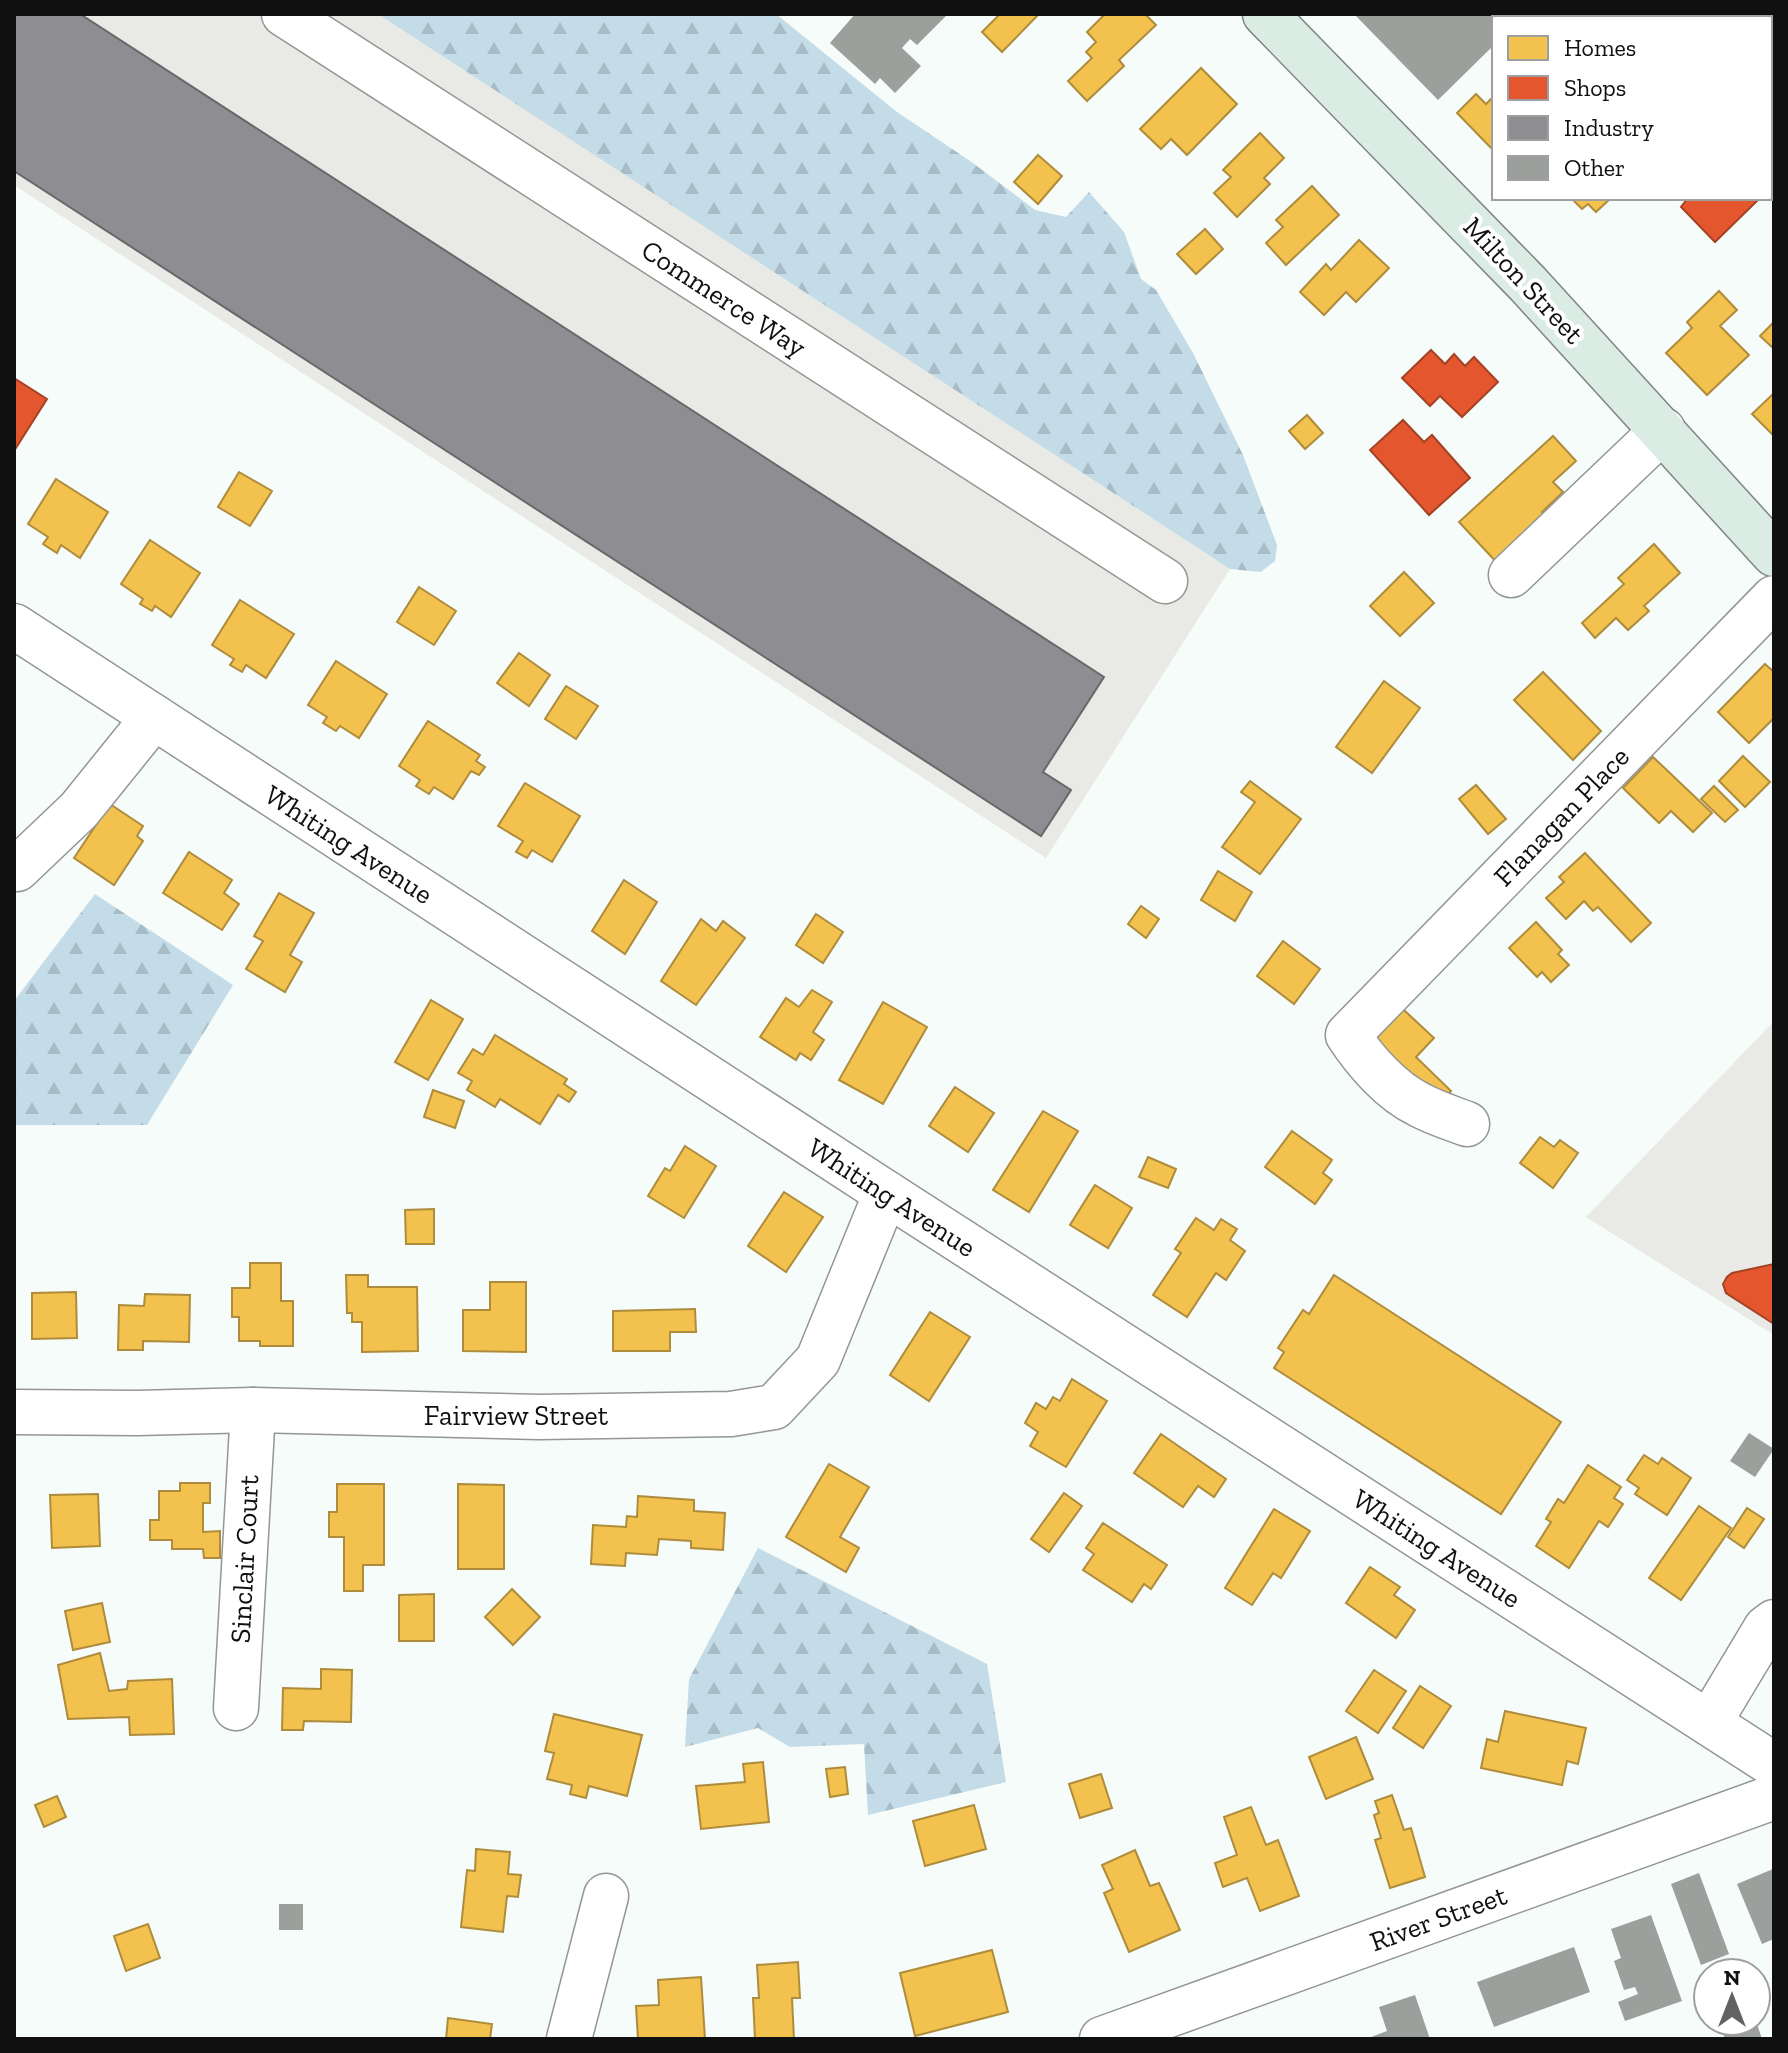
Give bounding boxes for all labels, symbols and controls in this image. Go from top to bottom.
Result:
legend [1492,16,1772,200]
text: Homes [1564,33,1636,62]
text: Shops [1564,73,1626,102]
text: Industry [1564,113,1655,142]
text: Other [1564,153,1625,182]
street label: Milton Street [1457,210,1591,351]
street label: Commerce Way [635,233,813,364]
street label: Flanagan Place [1487,740,1636,893]
street label: Whiting Avenue [259,778,439,911]
street label: Whiting Avenue [802,1131,982,1264]
street label: Fairview Street [424,1399,609,1432]
street label: Sinclair Court [224,1473,265,1644]
street label: Whiting Avenue [1347,1482,1527,1615]
street label: River Street [1365,1878,1512,1958]
north arrow [1692,1957,1772,2037]
text: N [1724,1964,1741,1991]

